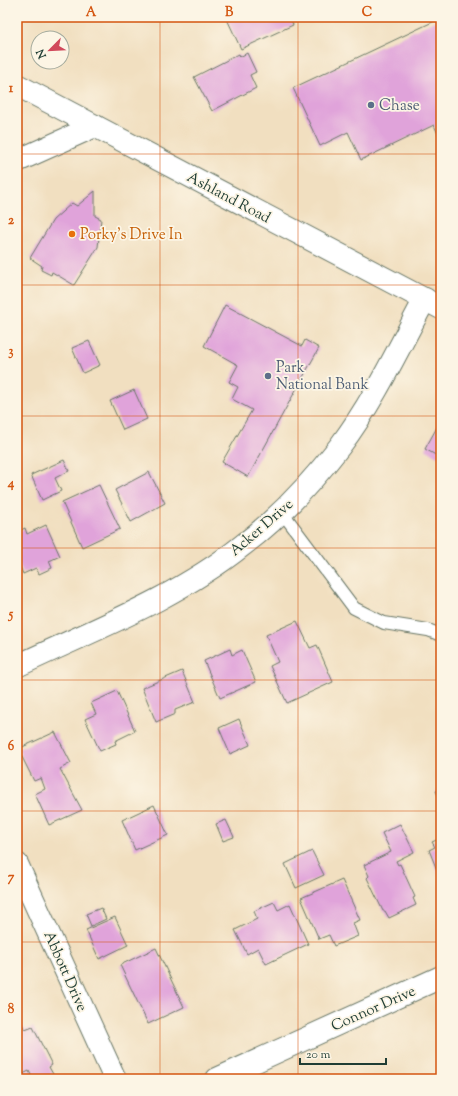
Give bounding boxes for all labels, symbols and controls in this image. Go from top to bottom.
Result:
text: A [86,4,97,22]
text: B [225,4,234,22]
text: C [362,4,372,22]
north arrow [30,30,70,70]
text: N [33,46,51,62]
text: 1 [9,80,14,98]
place label: Chase [379,96,420,117]
marker: Chase [366,100,376,110]
street label: Ashland Road [183,167,274,229]
text: 2 [8,212,15,230]
place label: Porky's Drive In [80,225,183,246]
marker: Porky's Drive In [67,229,77,239]
text: 3 [8,343,14,361]
place label: Park National Bank [276,358,369,396]
marker: Park National Bank [263,371,273,381]
text: 4 [7,475,15,493]
street label: Acker Drive [226,495,298,562]
text: 5 [8,606,14,624]
text: 6 [8,738,15,756]
text: 7 [8,869,15,887]
street label: Abbott Drive [38,928,92,1015]
street label: Connor Drive [328,981,419,1037]
text: 8 [8,1001,15,1019]
scale bar [300,1040,386,1066]
text: 20 m [306,1046,331,1064]

